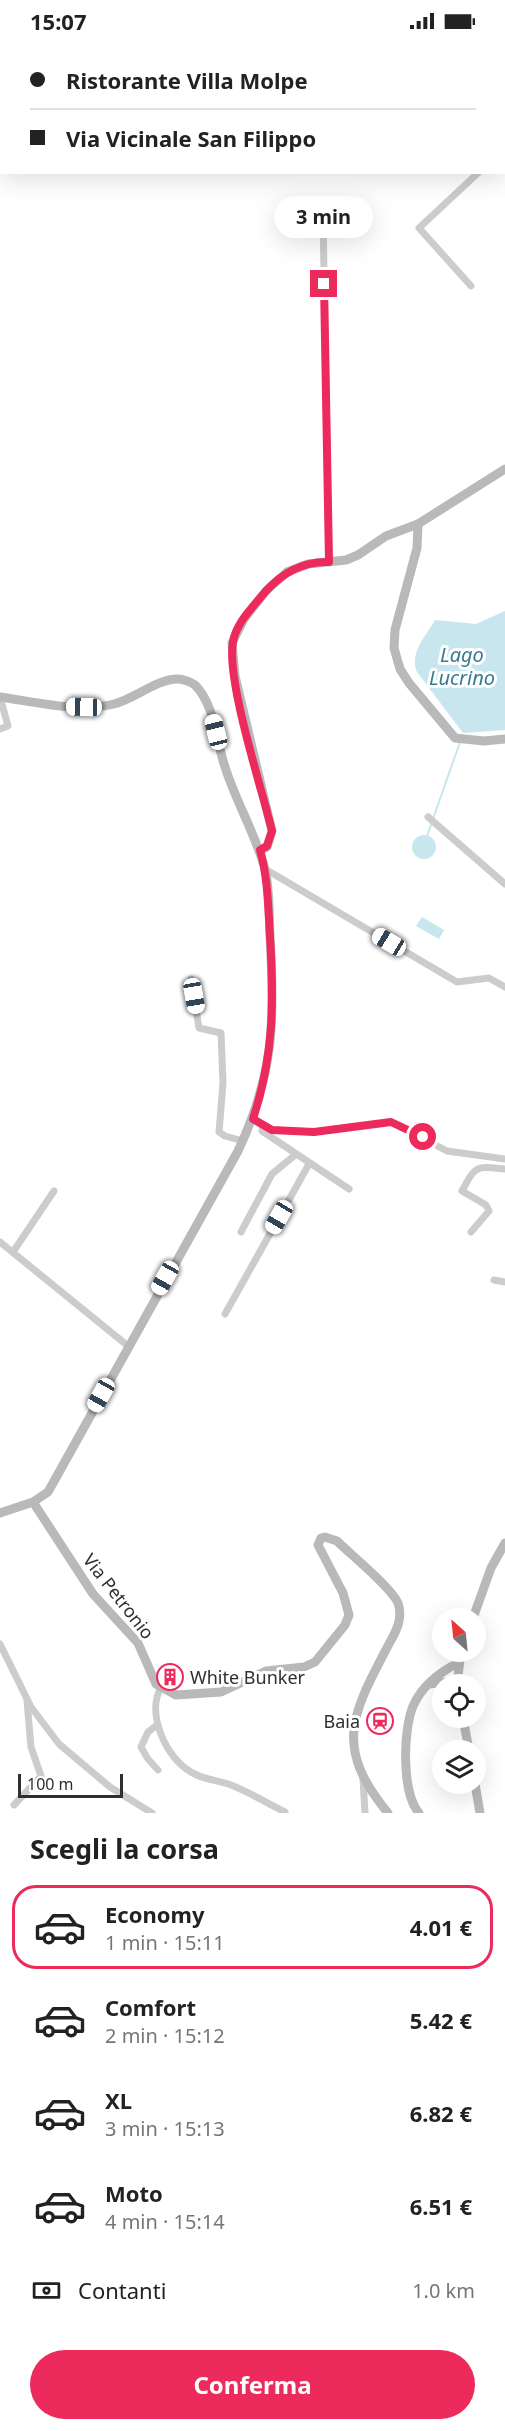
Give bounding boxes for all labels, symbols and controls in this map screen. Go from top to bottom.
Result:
text: 15:07 [30,6,87,36]
text: Ristorante Villa Molpe [66,65,308,95]
text: Via Vicinale San Filippo [66,123,316,153]
callout: 3 min [274,197,374,239]
text: 3 min [296,203,351,230]
route end [310,270,337,297]
water label: Lago Lucrino [429,641,495,691]
car [66,698,102,716]
car [203,712,229,752]
car [369,925,409,959]
car [182,977,206,1015]
route start [409,1123,436,1150]
car [262,1197,296,1237]
car [148,1258,182,1298]
car [84,1375,118,1415]
street label: Via Petronio [78,1548,160,1644]
north arrow [432,1608,486,1662]
map controls [432,1608,486,1794]
building icon: White Bunker [155,1662,185,1692]
place label: White Bunker [190,1665,306,1689]
button: locate [432,1674,486,1728]
station icon: Baia [365,1706,395,1736]
place label: Baia [323,1709,360,1733]
button: layers [432,1740,486,1794]
scale bar [18,1771,123,1798]
text: 100 m [27,1773,74,1795]
text: Scegli la corsa [30,1830,219,1867]
text: Economy [105,1899,204,1929]
icon: car [33,1900,87,1954]
text: 4.01 € [410,1912,472,1942]
text: 1 min · 15:11 [105,1929,225,1956]
text: Comfort [105,1992,196,2022]
icon: car [33,1993,87,2047]
text: 5.42 € [410,2005,472,2035]
text: 2 min · 15:12 [105,2022,225,2049]
text: XL [105,2085,132,2115]
icon: car [33,2086,87,2140]
text: 6.82 € [410,2098,472,2128]
text: 3 min · 15:13 [105,2115,225,2142]
text: Moto [105,2178,163,2208]
icon: car [33,2179,87,2233]
text: 6.51 € [410,2191,472,2221]
text: 4 min · 15:14 [105,2208,225,2235]
icon: cash [30,2274,63,2307]
text: Contanti [78,2275,166,2305]
text: 1.0 km [412,2277,475,2304]
button: Conferma [30,2350,475,2419]

